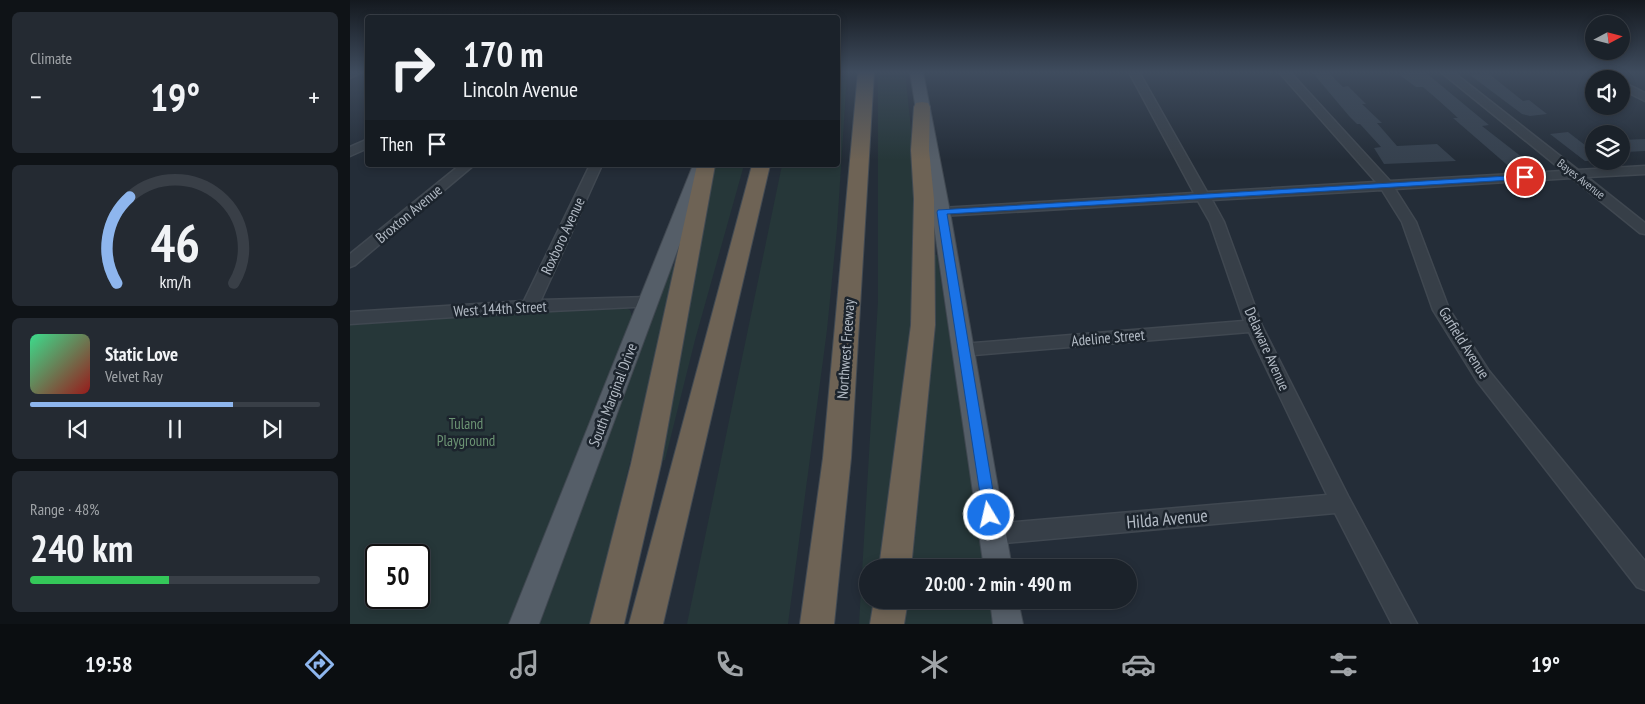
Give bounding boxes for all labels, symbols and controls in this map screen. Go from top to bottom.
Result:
north arrow [1585,15,1630,60]
map controls [1585,15,1630,170]
text: 170 m [463,31,544,77]
icon: right [380,35,445,100]
text: Climate [30,48,72,68]
button: sound [1585,70,1630,115]
text: 19° [150,72,200,121]
text: Lincoln Avenue [463,75,578,103]
text: − [30,78,42,115]
text: + [308,78,320,115]
button: layers [1585,125,1630,170]
icon: arrive [423,130,451,158]
text: Then [380,132,413,156]
street label: Bayes Avenue [1554,155,1608,202]
pin [1504,156,1546,198]
icon: arrive [1511,163,1539,191]
street label: Broxton Avenue [371,180,446,247]
street label: Roxboro Avenue [536,194,589,278]
text: 46 [150,209,200,276]
text: km/h [159,270,191,293]
street label: West 144th Street [453,297,547,320]
street label: Northwest Freeway [833,298,858,399]
street label: Garfield Avenue [1435,303,1494,382]
street label: Delaware Avenue [1241,304,1294,394]
street label: Adeline Street [1070,325,1145,350]
street label: South Marginal Drive [584,340,641,449]
text: Static Love [105,342,178,366]
text: Velvet Ray [105,366,163,386]
park label: Tuland Playground [437,414,495,450]
icon: previous [64,415,92,443]
icon: pause [161,415,189,443]
icon: next [258,415,286,443]
position arrow [962,488,1014,540]
text: Range · 48% [30,499,99,519]
street label: Hilda Avenue [1125,503,1209,534]
text: 240 km [30,523,133,572]
speed limit sign: 50 [365,544,430,609]
text: 20:00 · 2 min · 490 m [925,572,1071,596]
icon: directions [302,647,337,682]
icon: music [507,647,542,682]
icon: phone [712,647,747,682]
icon: climate [917,647,952,682]
icon: car [1121,647,1156,682]
icon: filters [1326,647,1361,682]
text: 19:58 [85,650,132,678]
text: 19° [1531,650,1560,678]

